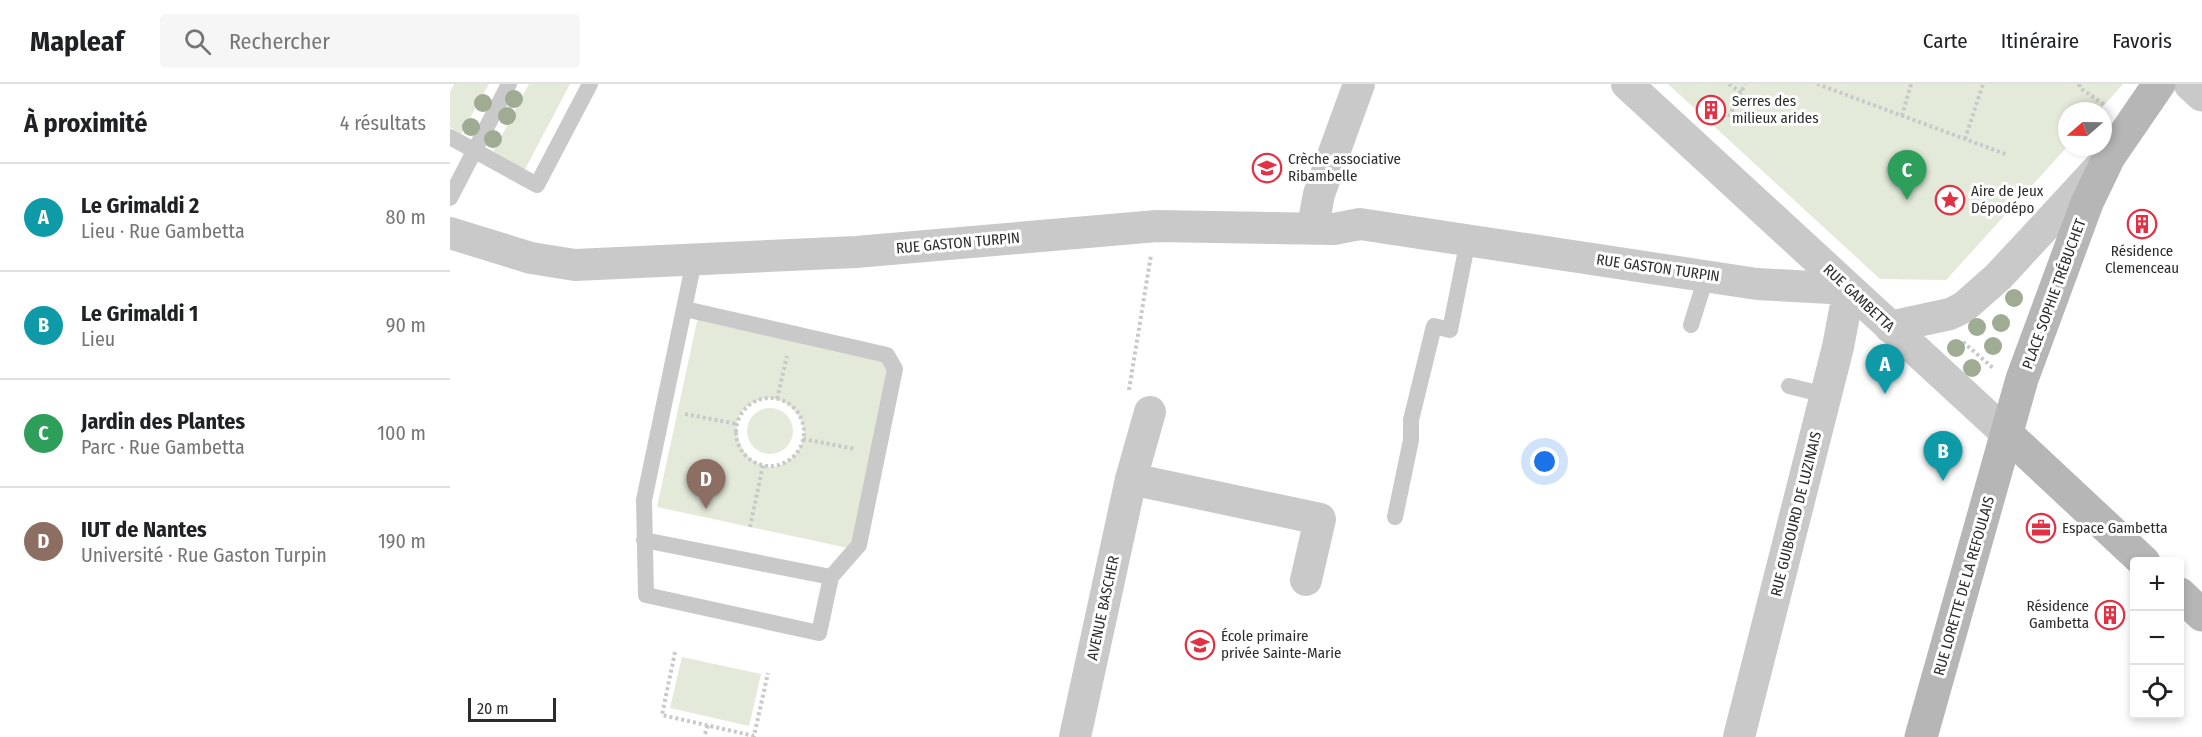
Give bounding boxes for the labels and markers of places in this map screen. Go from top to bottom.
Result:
place label: Serres des milieux arides [1732,92,1819,127]
building icon: Serres des milieux arides [1695,94,1727,126]
place label: Crèche associative Ribambelle [1288,150,1401,185]
pin: C [1888,150,1926,200]
school or university icon: Crèche associative Ribambelle [1251,152,1283,184]
place label: Aire de Jeux Dépodépo [1971,182,2044,217]
place icon: Aire de Jeux Dépodépo [1934,184,1966,216]
building icon: Résidence Clemenceau [2126,208,2158,240]
place label: Résidence Clemenceau [2105,242,2179,277]
pin: A [1866,344,1904,394]
pin: B [1924,432,1962,481]
pin: D [686,460,726,509]
office icon: Espace Gambetta [2025,512,2057,544]
place label: Espace Gambetta [2062,519,2168,537]
place label: Résidence Gambetta [2027,597,2089,632]
building icon: Résidence Gambetta [2094,599,2126,631]
place label: École primaire privée Sainte-Marie [1221,627,1342,662]
school or university icon: École primaire privée Sainte-Marie [1184,629,1216,661]

